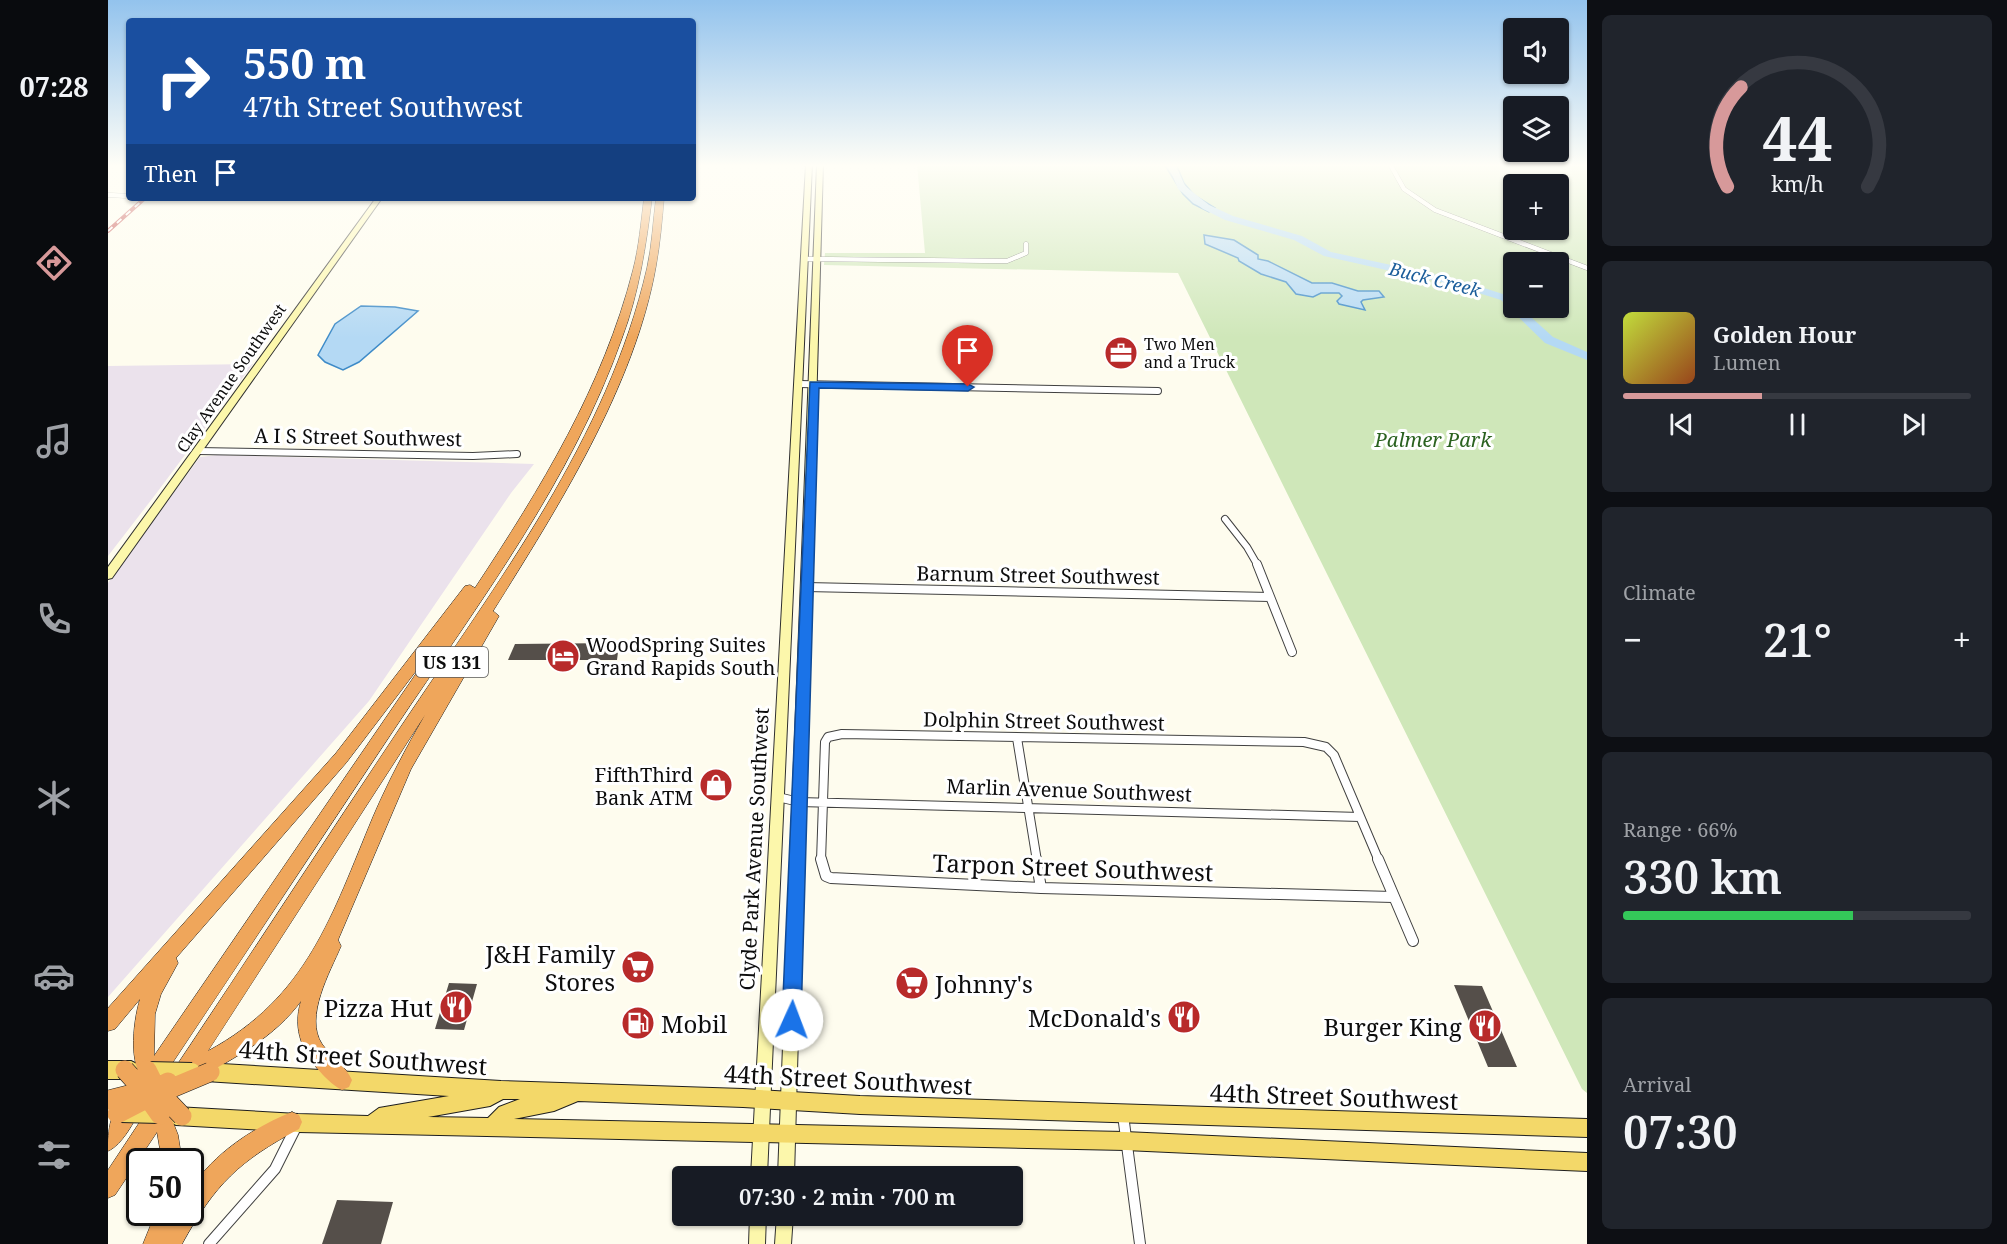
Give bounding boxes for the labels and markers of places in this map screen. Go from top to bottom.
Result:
pin [942,325,993,387]
place label: Two Men and a Truck [1144,333,1236,373]
office icon: Two Men and a Truck [1103,335,1139,371]
place label: WoodSpring Suites Grand Rapids South [586,631,776,681]
hotel icon: WoodSpring Suites Grand Rapids South [545,638,581,674]
place label: FifthThird Bank ATM [595,761,693,811]
shop icon: FifthThird Bank ATM [698,767,734,803]
place label: J&H Family Stores [484,937,615,998]
supermarket icon: J&H Family Stores [620,949,656,985]
supermarket icon: Johnny's [894,965,930,1001]
place label: Johnny's [934,967,1033,1000]
restaurant icon: Pizza Hut [438,989,474,1025]
place label: Pizza Hut [324,991,433,1024]
restaurant icon: McDonald's [1166,999,1202,1035]
place label: McDonald's [1028,1001,1161,1034]
fuel station icon: Mobil [620,1005,656,1041]
place label: Mobil [661,1007,728,1040]
restaurant icon: Burger King [1467,1008,1503,1044]
place label: Burger King [1324,1010,1462,1043]

